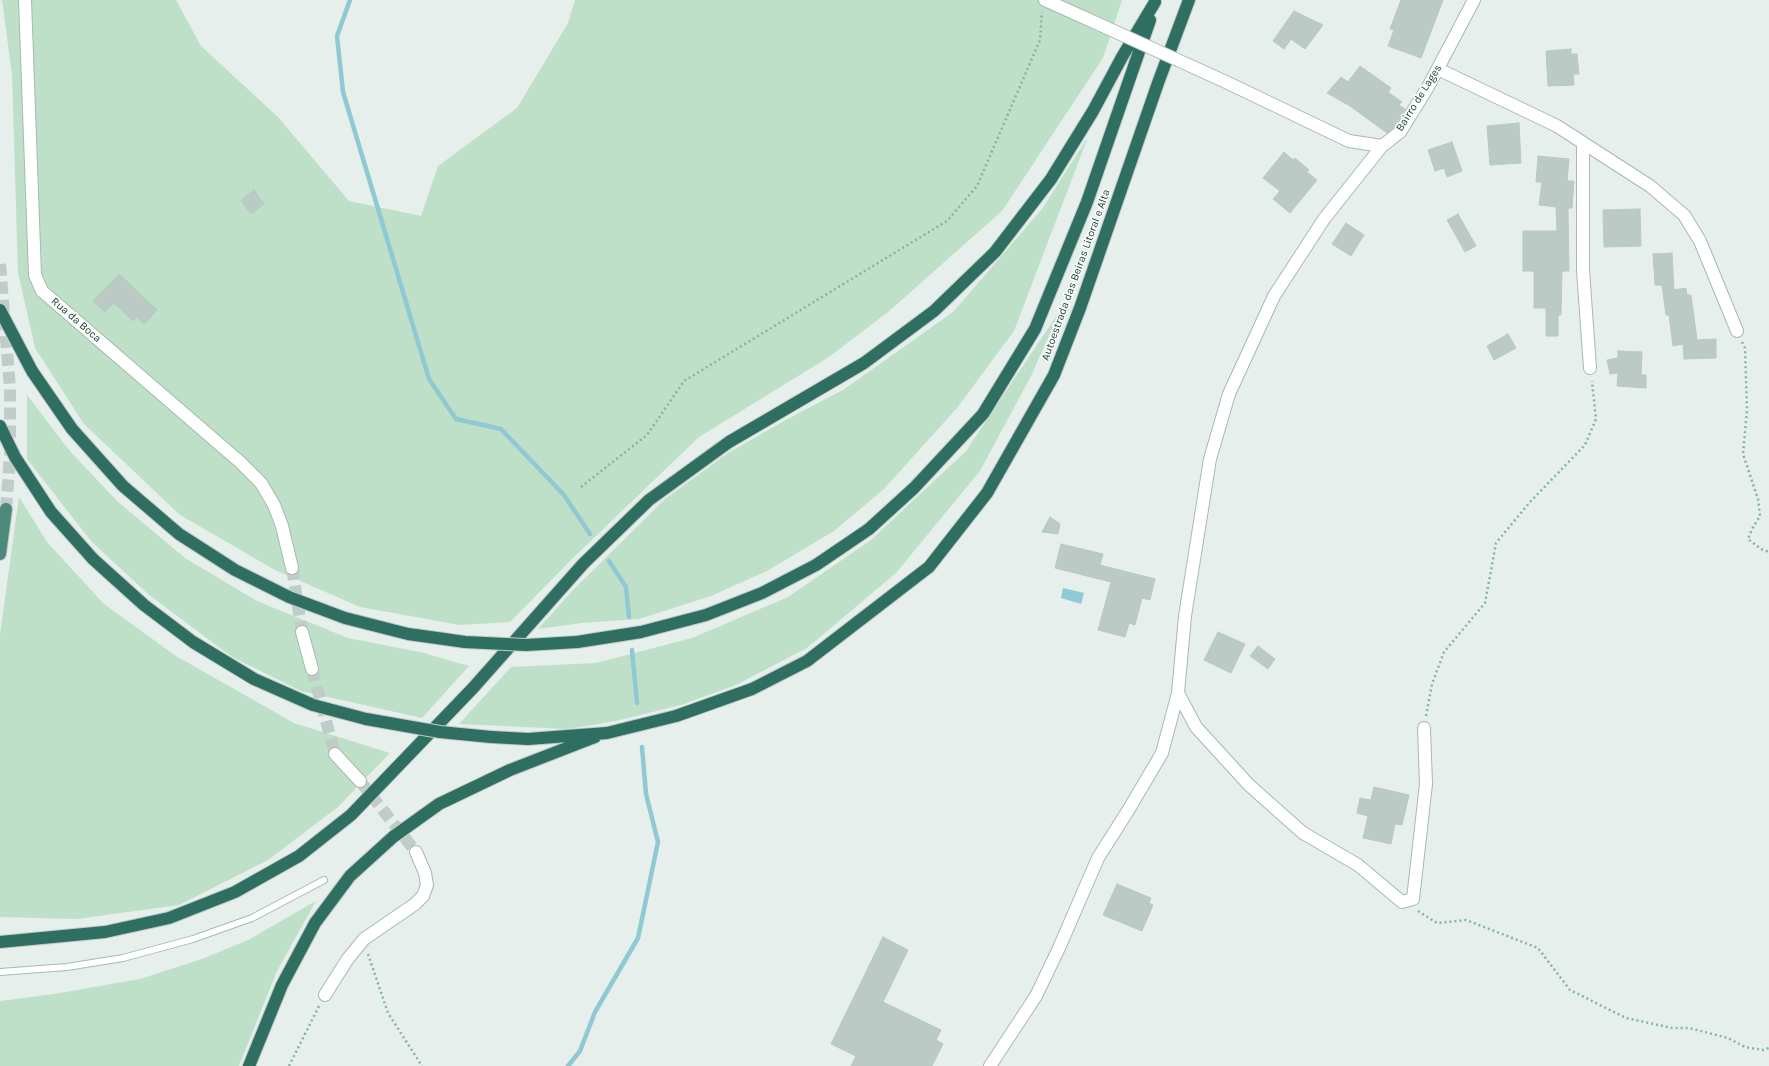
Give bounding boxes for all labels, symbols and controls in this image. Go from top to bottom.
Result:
street label: Bairro de Lages [1393,62,1445,134]
street label: Autoestrada das Beiras Litoral e Alta [1039,188,1113,362]
street label: Rua da Boca [48,295,104,345]

